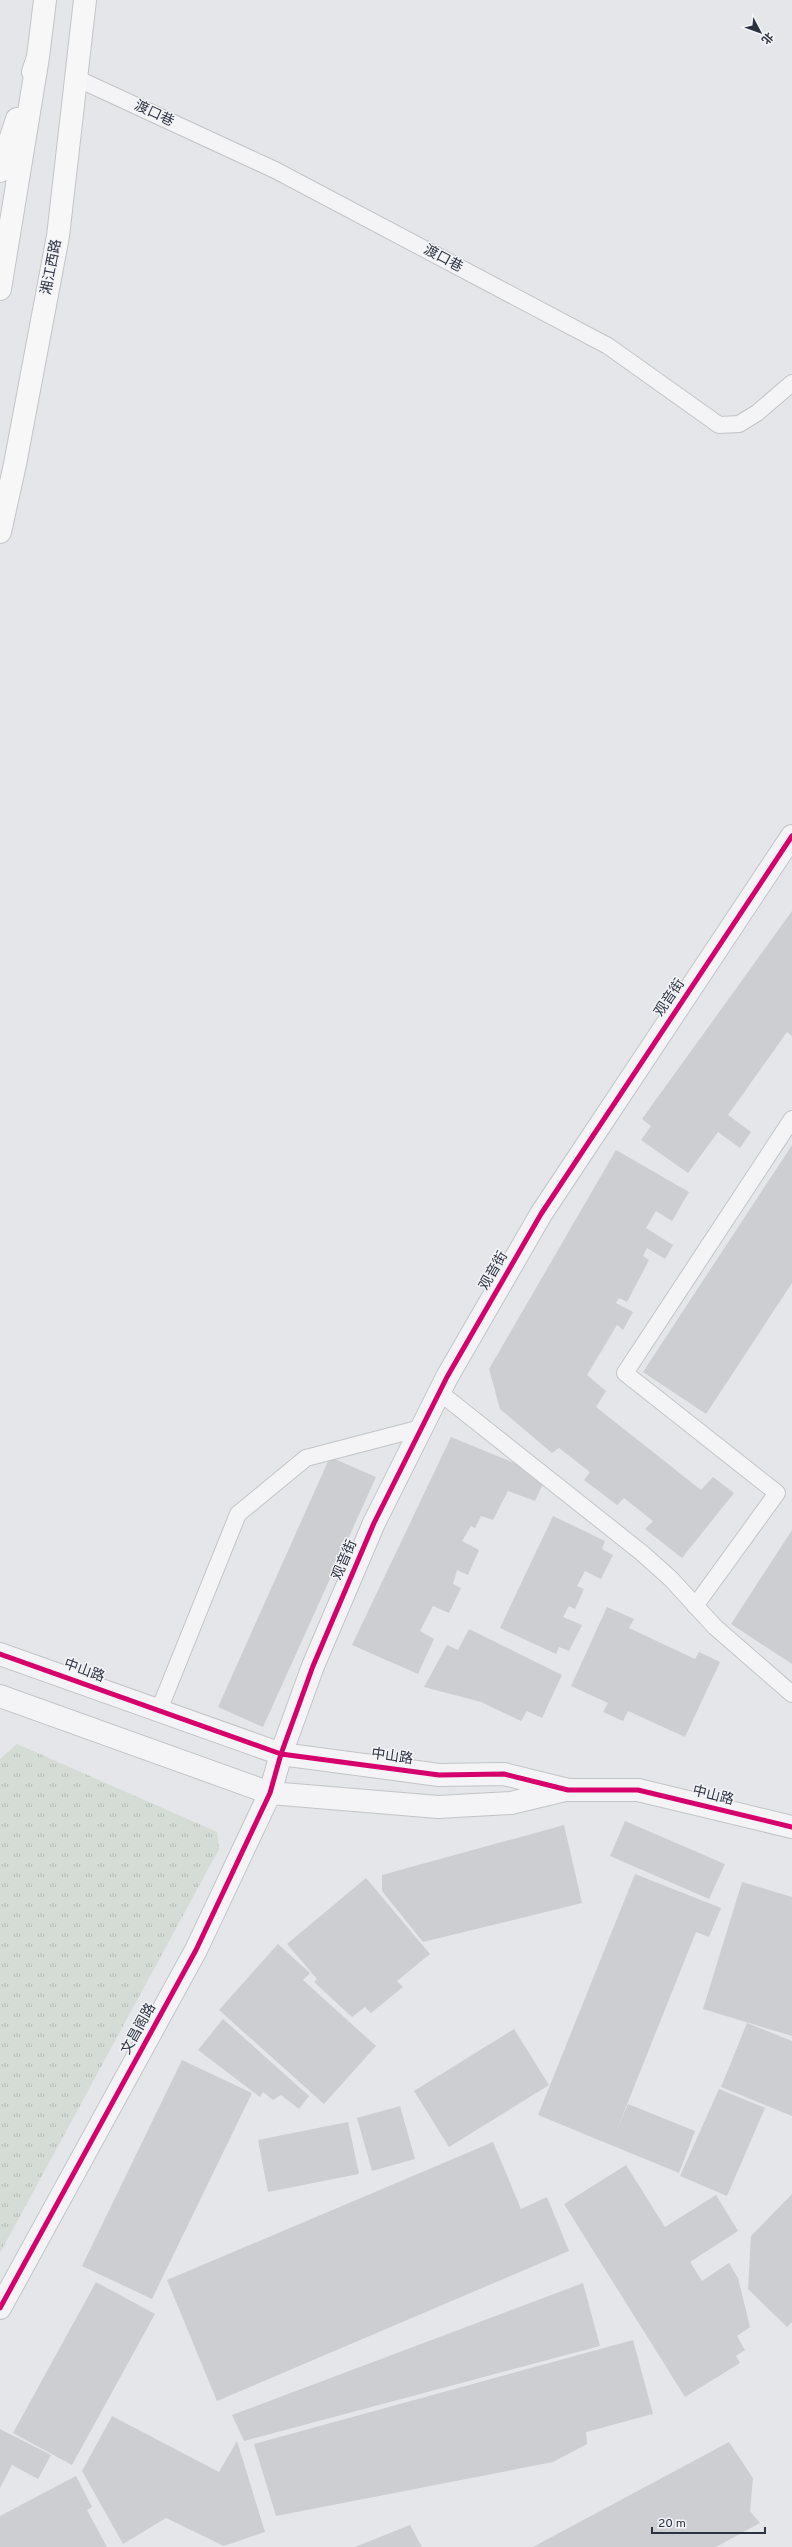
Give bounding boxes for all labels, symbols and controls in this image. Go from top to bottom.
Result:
north arrow [740,12,780,52]
text: 北 [758,29,776,47]
street label: 渡口巷 [131,97,177,131]
street label: 湘江西路 [38,238,66,296]
street label: 渡口巷 [420,242,466,276]
street label: 观音街 [650,975,689,1020]
street label: 观音街 [475,1248,512,1293]
street label: 观音街 [328,1537,361,1583]
street label: 中山路 [61,1656,107,1686]
street label: 中山路 [370,1746,414,1768]
street label: 中山路 [691,1783,735,1809]
street label: 文昌阁路 [118,2000,160,2058]
scale bar [652,2509,765,2535]
text: 20 m [658,2516,686,2532]

